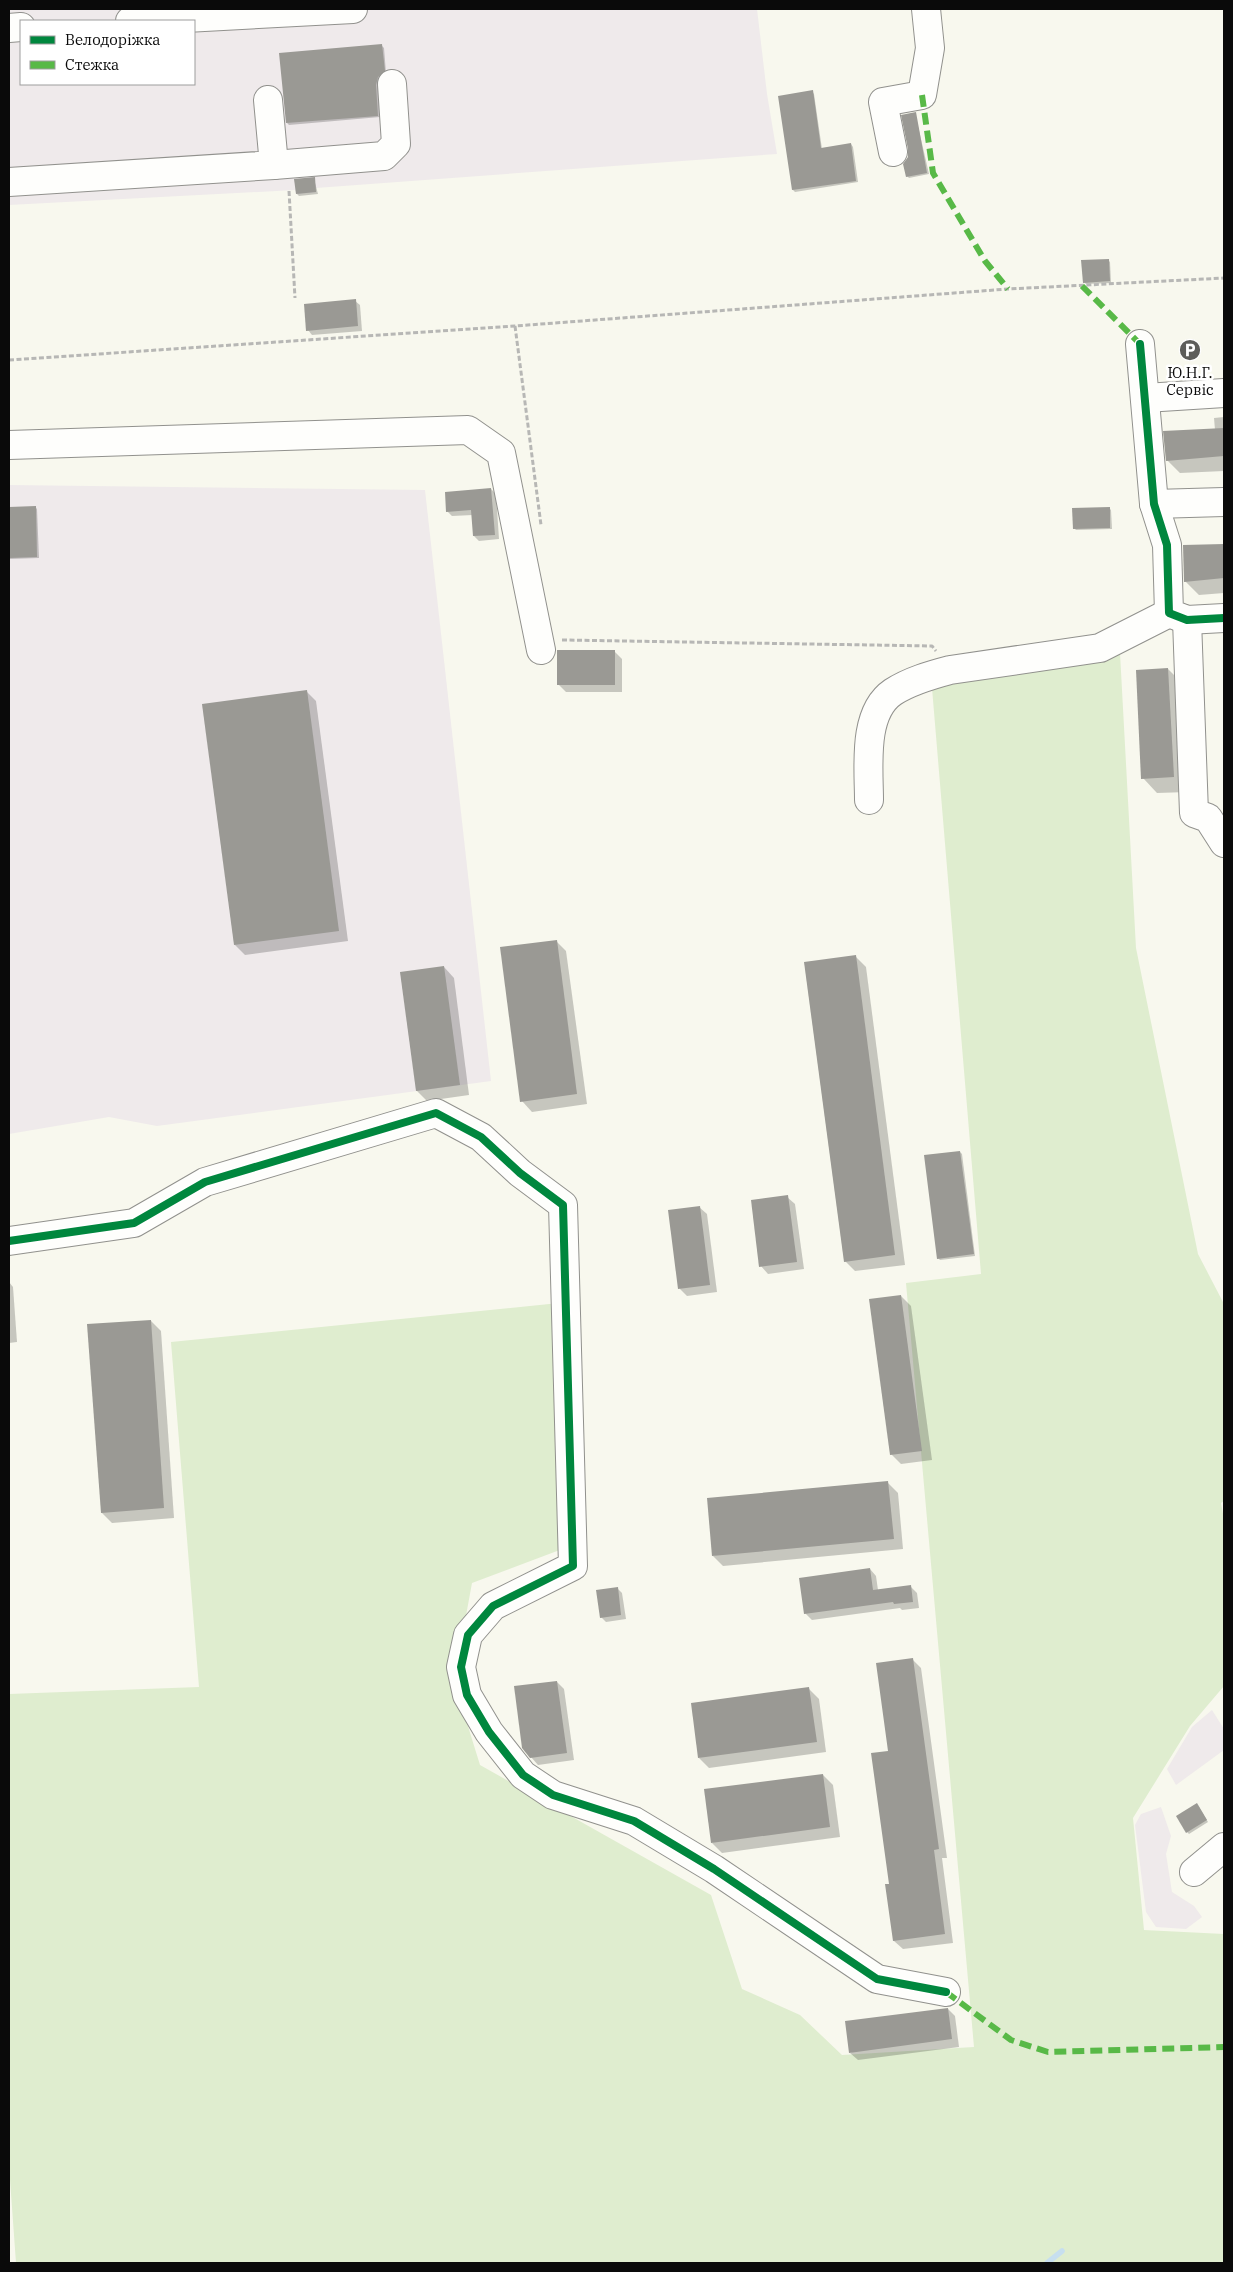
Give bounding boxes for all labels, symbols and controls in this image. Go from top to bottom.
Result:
legend [20,20,195,85]
text: Велодоріжка [65,30,161,49]
text: Стежка [65,55,119,74]
parking icon: Ю.Н.Г. Сервіс [1178,338,1202,362]
place label: Ю.Н.Г. Сервіс [1166,363,1214,399]

